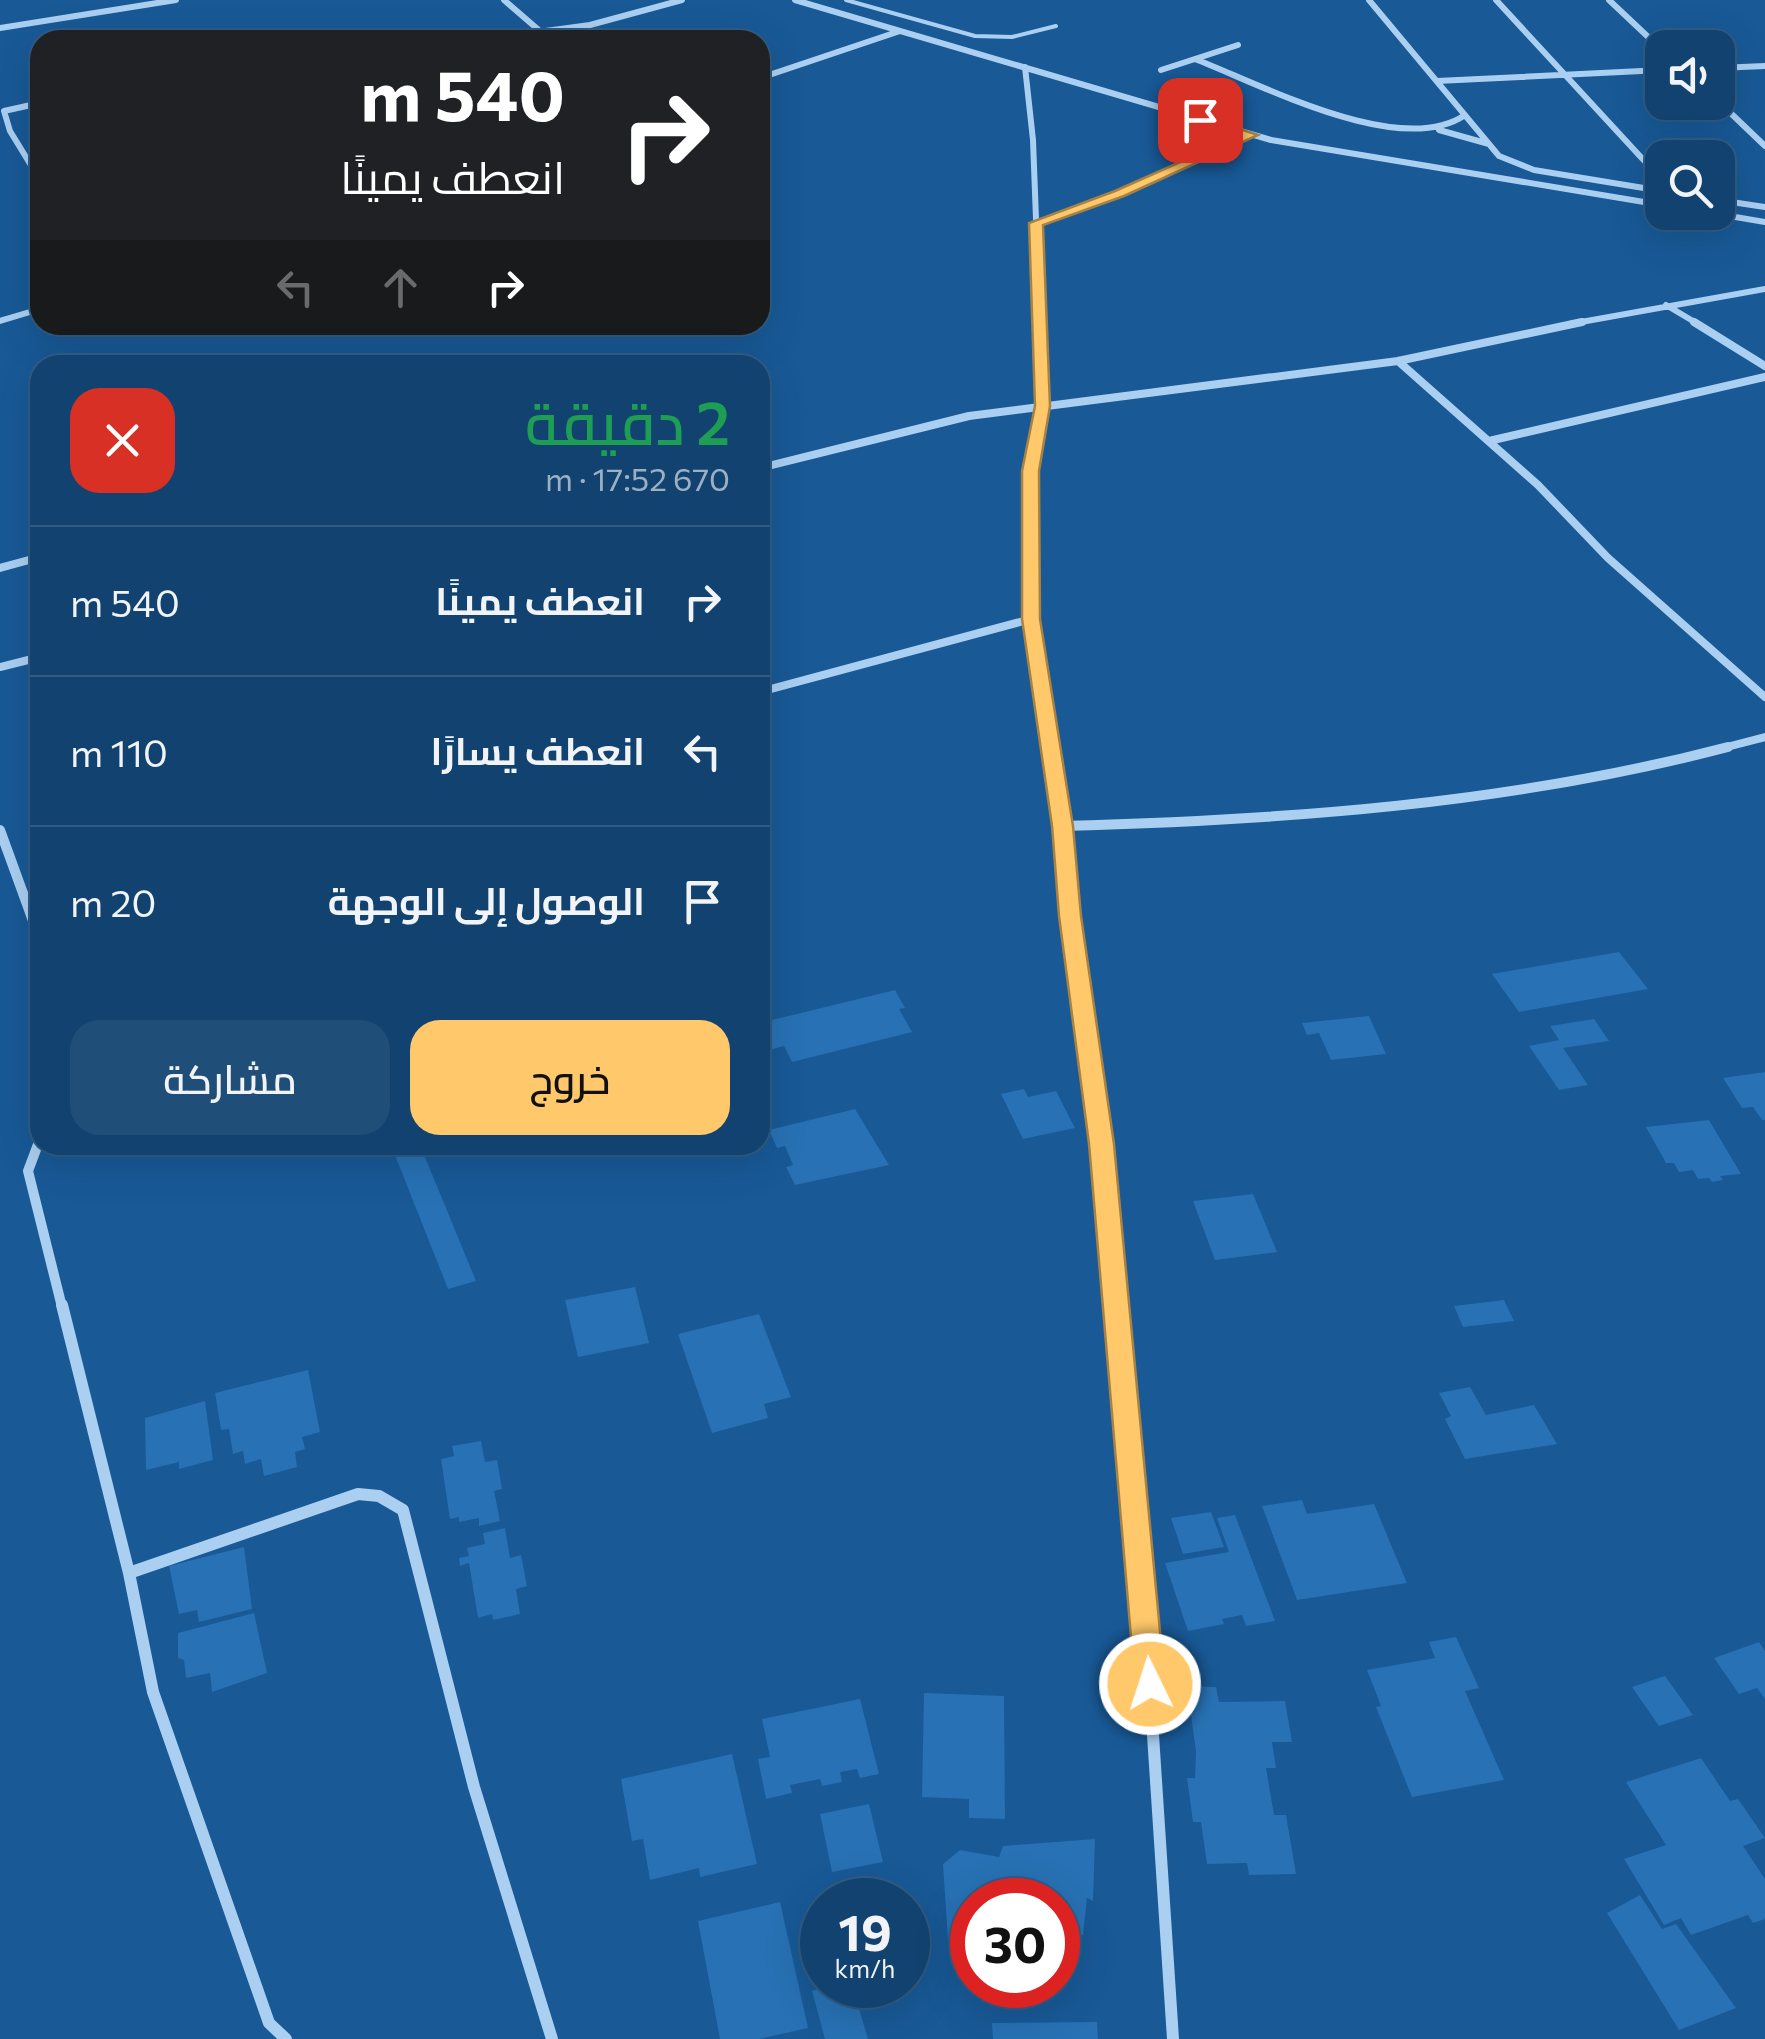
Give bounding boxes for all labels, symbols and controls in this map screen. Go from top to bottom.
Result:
map controls [1645,30,1735,230]
button: sound [1645,30,1735,120]
text: 540 m [360,50,565,135]
icon: right [600,70,730,200]
pin [1158,78,1243,163]
icon: arrive [1173,93,1228,148]
button: search [1645,140,1735,230]
text: انعطف يمينًا [340,148,565,203]
icon: left [268,260,323,315]
icon: ahead [373,260,428,315]
icon: right [478,260,533,315]
text: 2 دقيقة [525,384,730,457]
button: close [70,388,175,493]
text: 670 m · 17:52 [545,458,730,498]
icon: right [675,574,730,629]
text: انعطف يمينًا [435,576,645,623]
text: 540 m [70,578,180,625]
icon: left [675,724,730,779]
text: انعطف يسارًا [430,726,645,773]
text: 110 m [70,728,168,775]
icon: arrive [675,874,730,929]
text: الوصول إلى الوجهة [328,876,645,923]
text: 20 m [70,878,156,925]
button: مشاركة [70,1020,390,1135]
button: خروج [410,1020,730,1135]
position arrow [1098,1632,1202,1736]
speed limit sign: 30 [950,1878,1080,2008]
text: 19 [838,1900,892,1961]
text: km/h [835,1953,895,1983]

